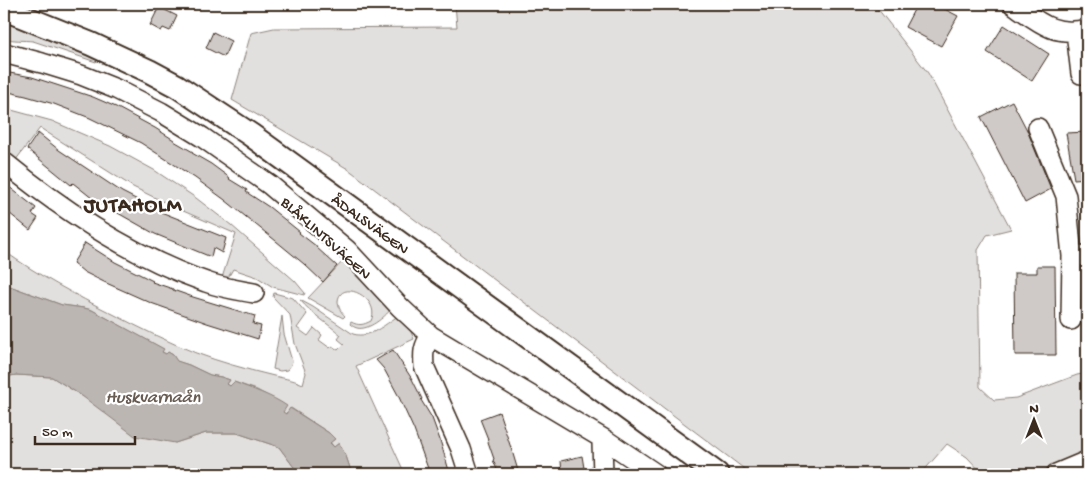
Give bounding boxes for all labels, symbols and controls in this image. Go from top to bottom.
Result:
street label: ÅDALSVÄGEN [326,190,412,260]
street label: BLÅKLINTSVÄGEN [275,193,374,285]
district label: JUTAHOLM [83,195,183,220]
water label: Huskvarnaån [106,388,201,409]
north arrow [1008,396,1058,446]
text: N [1029,401,1039,418]
scale bar [35,413,135,445]
text: 50 m [42,424,73,442]

